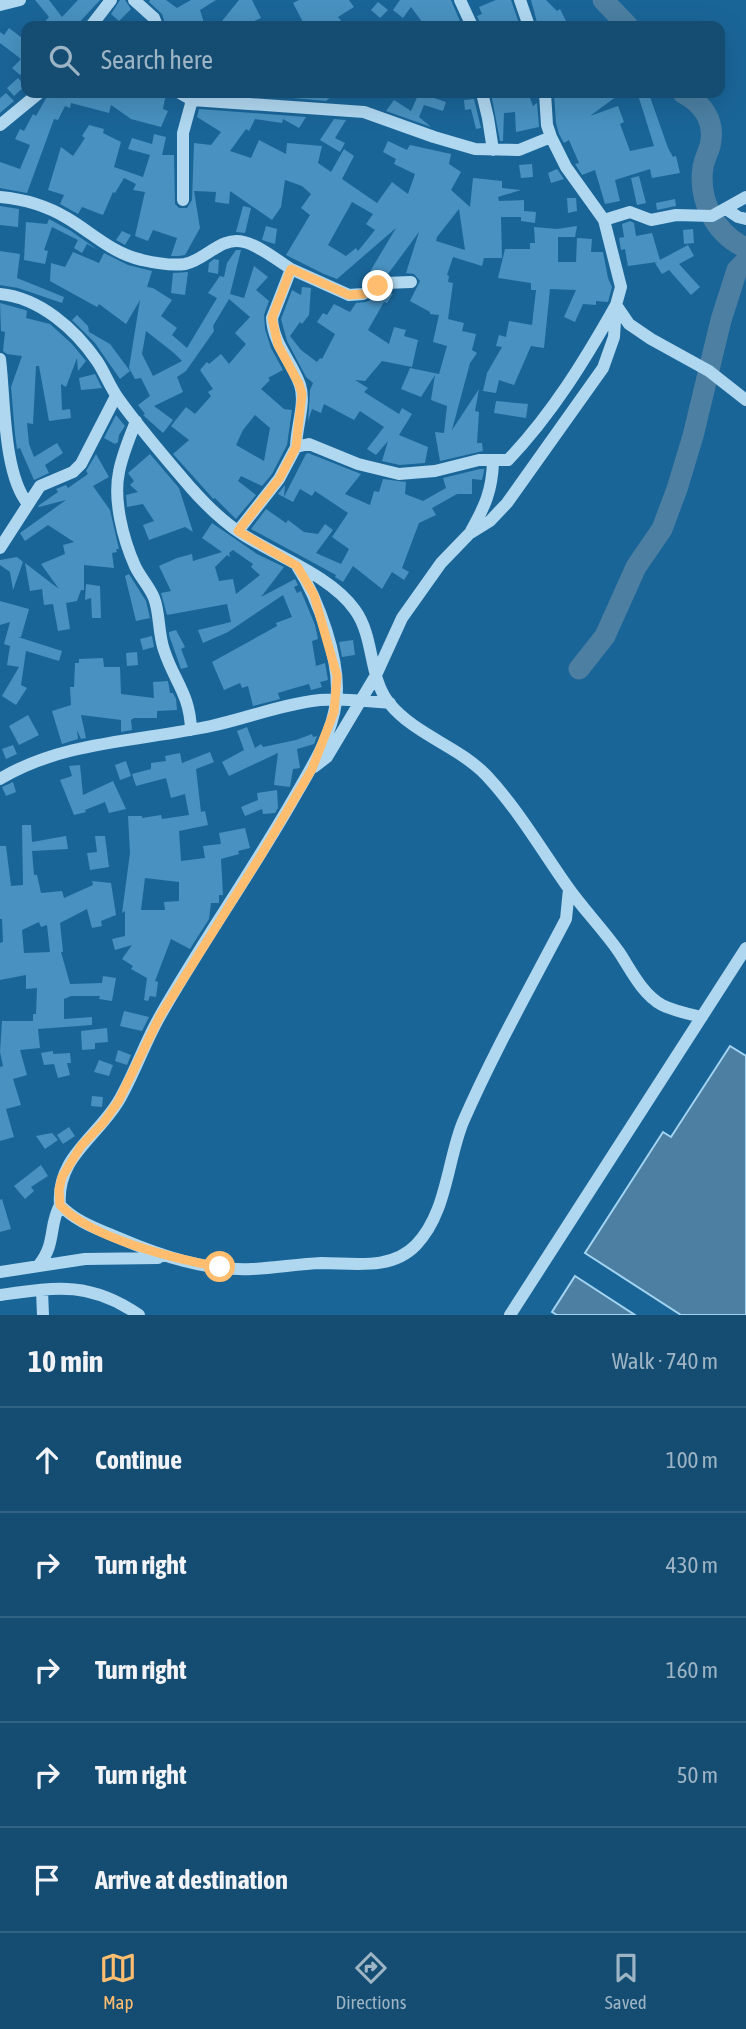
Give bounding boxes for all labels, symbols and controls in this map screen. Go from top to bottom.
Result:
search box [21,21,725,98]
icon: search [45,41,83,79]
text: Search here [101,45,213,75]
route end [362,270,393,301]
route start [204,1251,235,1282]
text: 10 min [28,1344,103,1378]
text: Walk · 740 m [612,1348,718,1374]
icon: ahead [28,1441,66,1479]
text: Continue [95,1445,182,1475]
text: 100 m [666,1447,718,1473]
icon: right [28,1546,66,1584]
text: Turn right [95,1550,186,1580]
text: 430 m [666,1552,718,1578]
icon: right [28,1651,66,1689]
text: Turn right [95,1655,186,1685]
text: 160 m [666,1657,718,1683]
icon: right [28,1756,66,1794]
text: Turn right [95,1760,186,1790]
text: 50 m [677,1762,718,1788]
icon: arrive [28,1861,66,1899]
text: Arrive at destination [95,1865,288,1895]
tab: Map [99,1949,137,2013]
tab: Directions [336,1949,406,2013]
tab: Saved [605,1949,647,2013]

